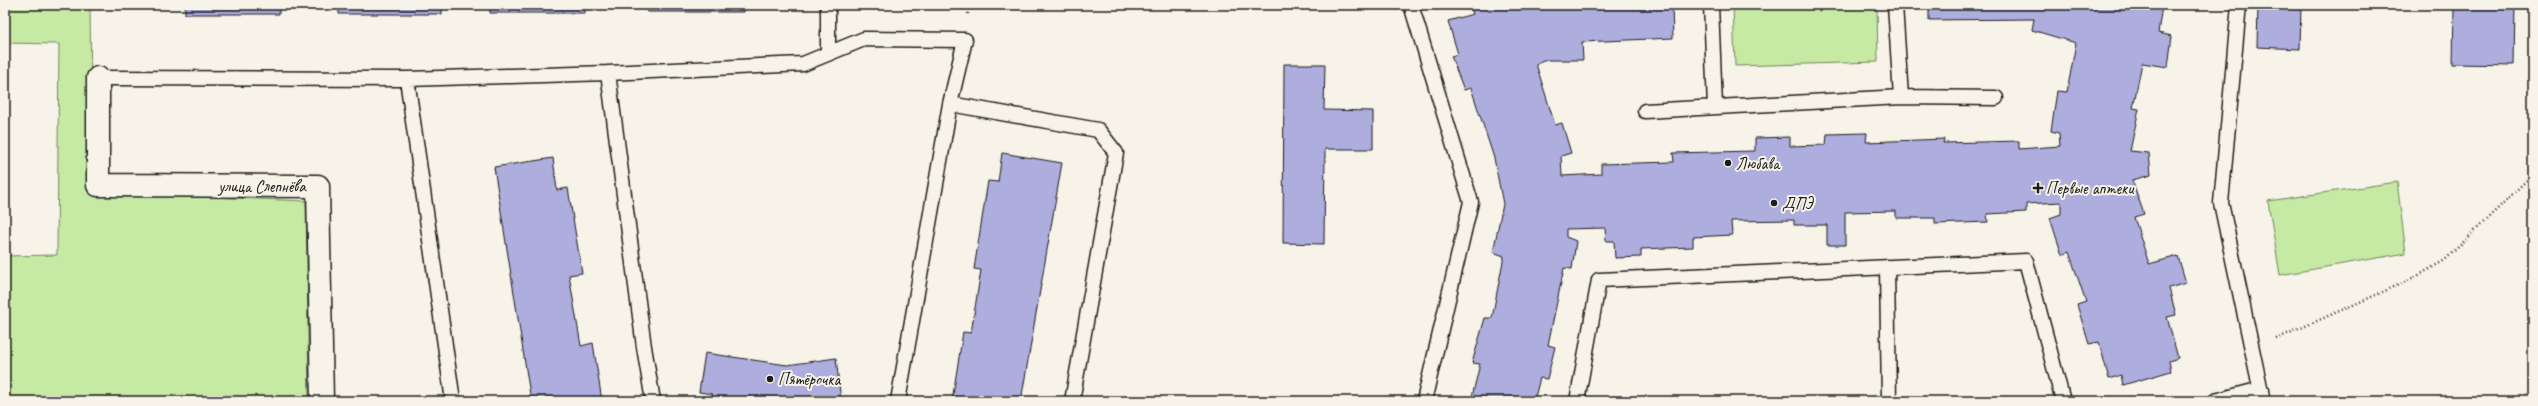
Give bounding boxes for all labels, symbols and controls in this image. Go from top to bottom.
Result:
place label: Любава [1736,153,1781,174]
marker: Любава [1723,158,1733,168]
street label: улица Слепнёва [217,176,307,197]
place label: Первые аптеки [2046,178,2135,199]
marker: Первые аптеки [2033,183,2043,193]
place label: ДПЭ [1782,193,1815,214]
marker: ДПЭ [1769,198,1779,208]
place label: Пятёрочка [778,369,841,390]
marker: Пятёрочка [765,374,775,384]

